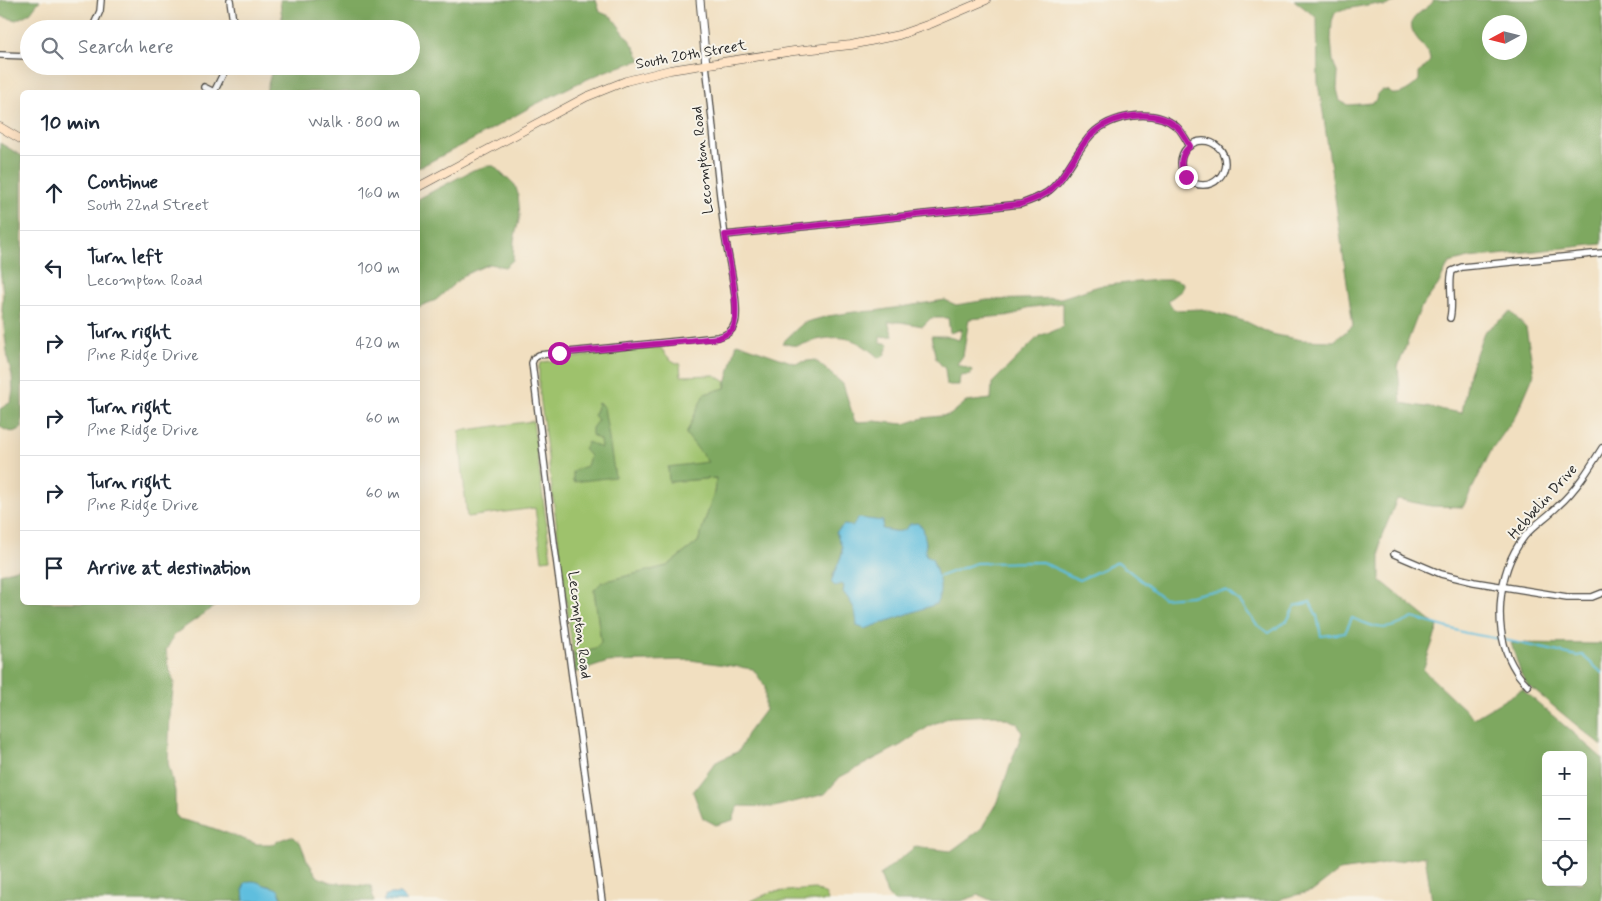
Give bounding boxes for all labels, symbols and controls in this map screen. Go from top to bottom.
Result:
north arrow [1482,15,1527,60]
search box [20,20,420,75]
icon: search [38,34,66,62]
text: Search here [78,35,174,60]
street label: South 20th Street [634,35,748,75]
street label: Lecompton Road [687,105,719,215]
text: 10 min [40,109,100,137]
text: Walk · 800 m [308,112,400,133]
route end [1175,166,1198,189]
text: Continue [87,170,158,195]
icon: ahead [40,179,68,207]
text: 160 m [357,183,400,204]
text: South 22nd Street [87,195,209,216]
text: Turn left [87,245,163,270]
icon: left [40,254,68,282]
text: 100 m [357,258,400,279]
text: Lecompton Road [87,270,203,291]
text: Turn right [87,320,171,345]
icon: right [40,329,68,357]
text: 420 m [356,333,400,354]
route start [548,342,571,365]
text: Pine Ridge Drive [87,345,199,366]
text: Turn right [87,395,171,420]
icon: right [40,404,68,432]
text: 60 m [366,408,400,429]
text: Pine Ridge Drive [87,420,199,441]
street label: Hebbelin Drive [1504,460,1582,544]
text: Turn right [87,470,171,495]
icon: right [40,479,68,507]
text: 60 m [366,483,400,504]
text: Pine Ridge Drive [87,495,199,516]
icon: arrive [40,554,68,582]
text: Arrive at destination [87,556,251,581]
street label: Lecompton Road [562,570,596,680]
map controls [1542,751,1587,886]
button: + [1542,751,1587,796]
button: − [1542,796,1587,841]
button: locate [1542,841,1587,886]

